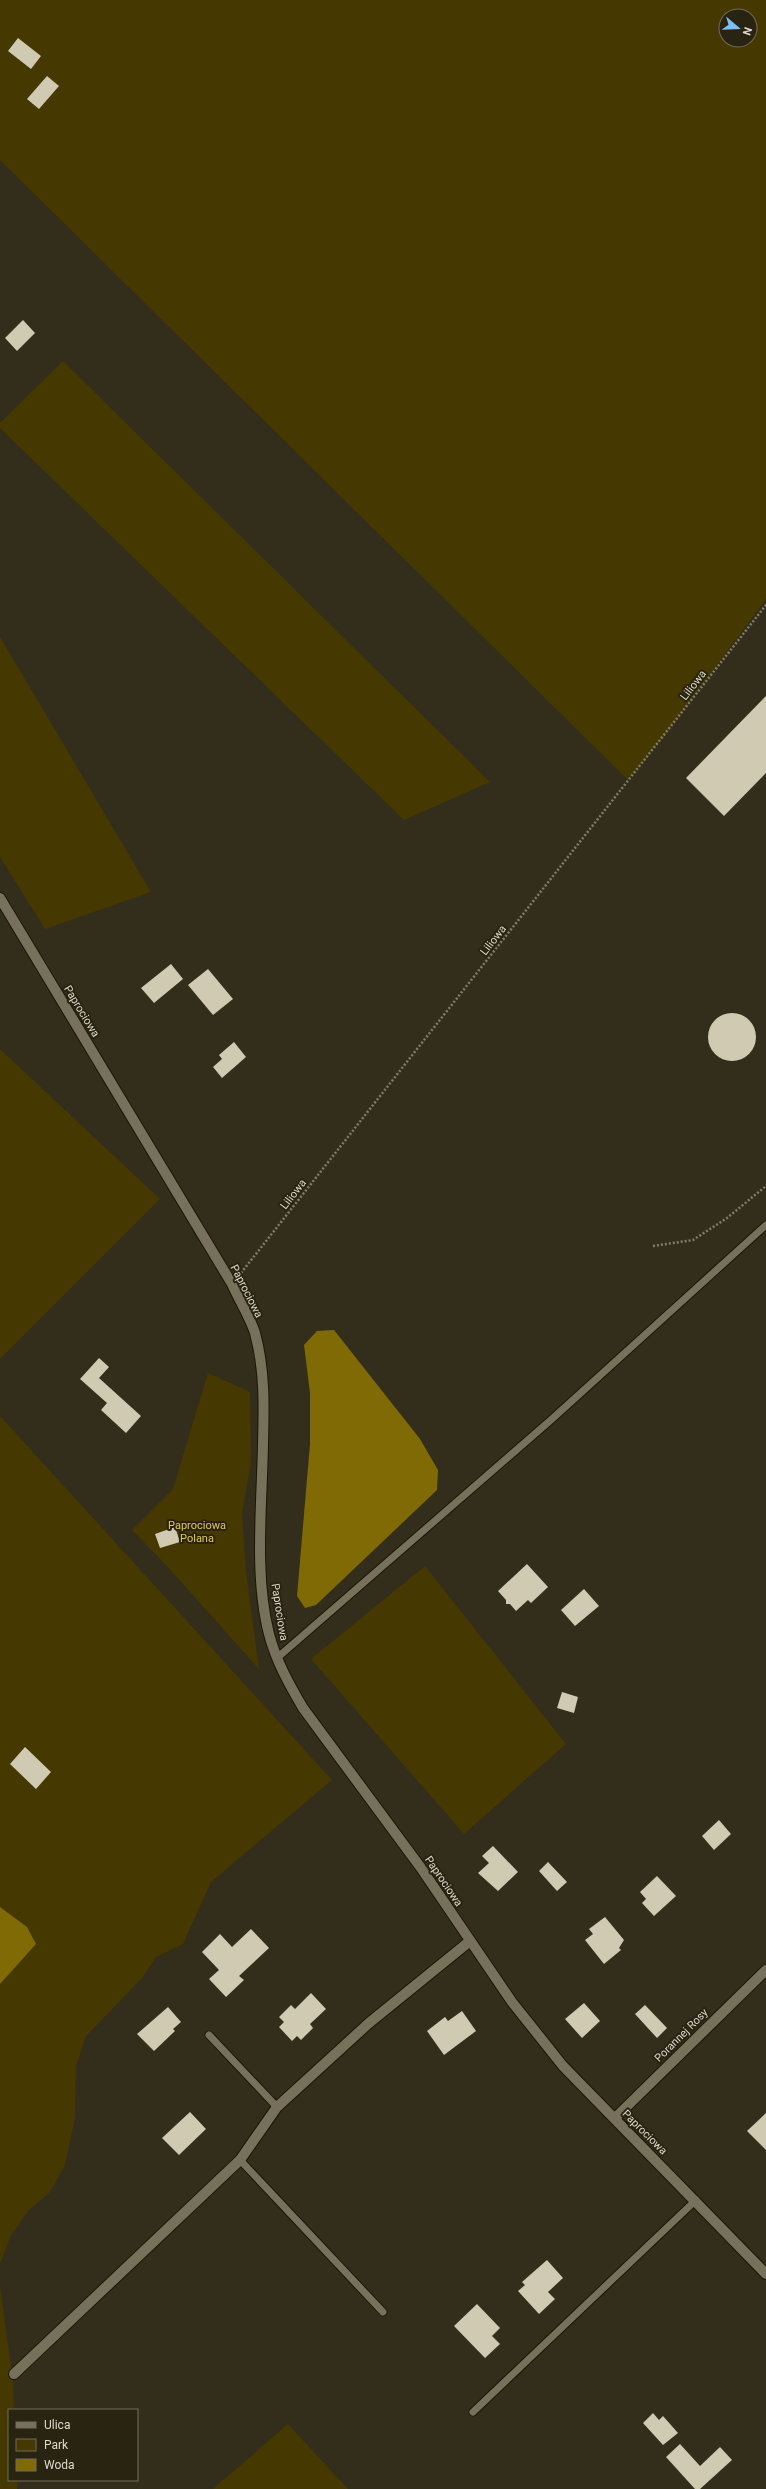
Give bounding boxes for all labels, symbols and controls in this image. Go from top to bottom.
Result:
north arrow [718,8,758,48]
text: N [739,25,754,37]
street label: Liliowa [678,668,709,703]
street label: Liliowa [478,923,509,958]
street label: Paprociowa [61,983,102,1039]
street label: Liliowa [278,1177,309,1212]
street label: Paprociowa [228,1262,265,1320]
park label: Paprociowa Polana [168,1519,226,1545]
street label: Paprociowa [269,1582,290,1642]
street label: Paprociowa [422,1854,465,1909]
street label: Porannej Rosy [652,2005,711,2065]
street label: Paprociowa [620,2107,670,2157]
legend [8,2409,138,2481]
text: Ulica [44,2418,70,2432]
text: Park [44,2438,69,2452]
text: Woda [44,2458,75,2472]

